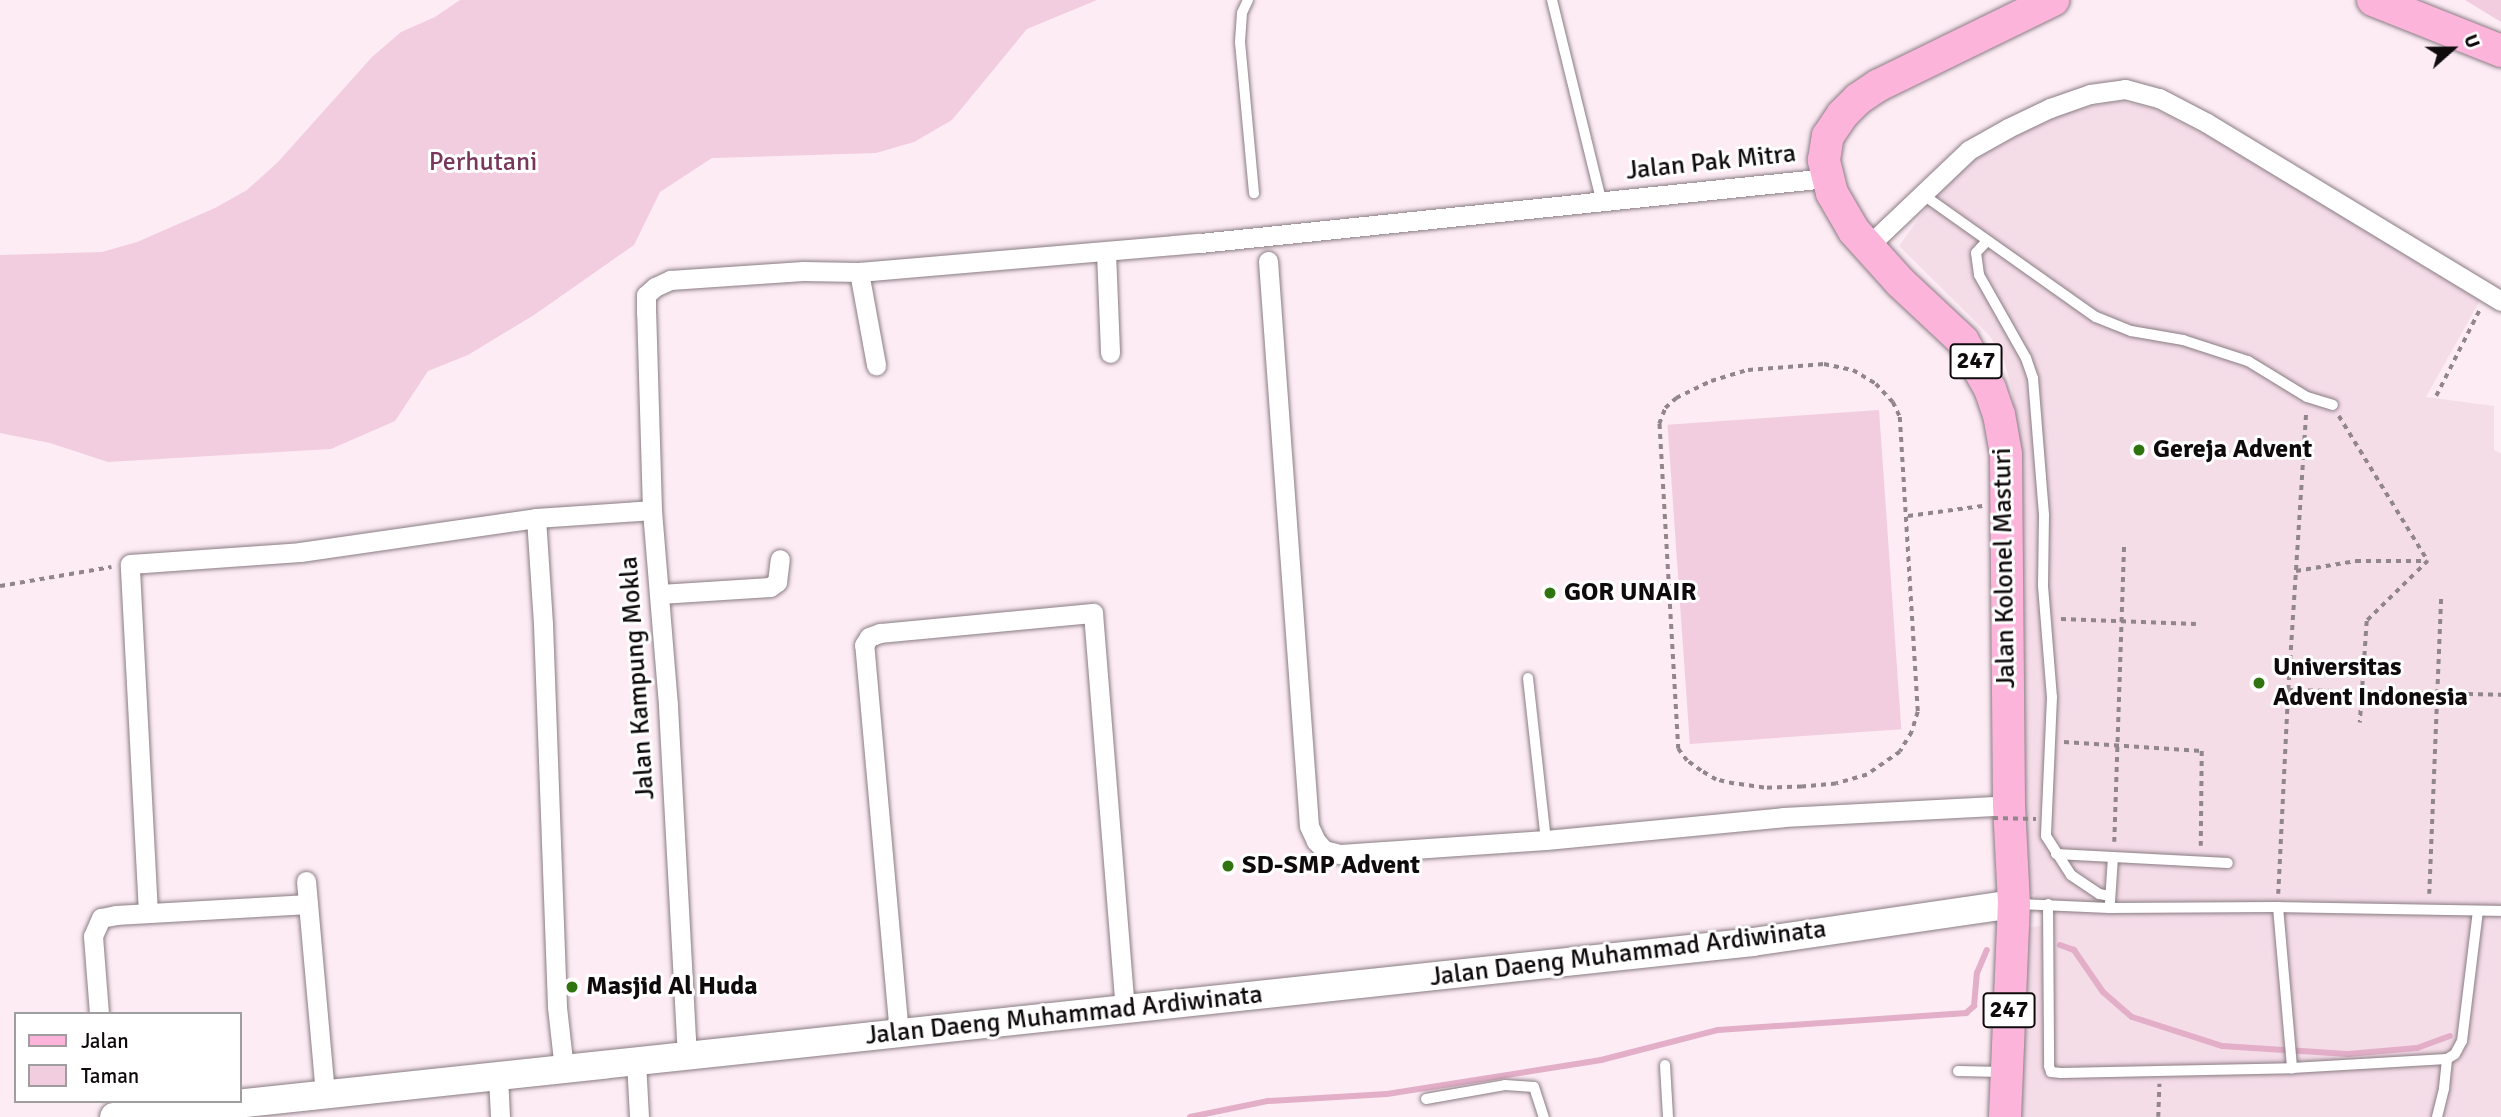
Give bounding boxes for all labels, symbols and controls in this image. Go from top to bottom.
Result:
north arrow [2417,14,2487,84]
text: U [2458,31,2485,52]
street label: Jalan Pak Mitra [1625,139,1797,187]
park label: Perhutani [429,147,537,179]
road number: 247 [1948,340,2004,382]
place label: Gereja Advent [2153,434,2312,466]
marker: Gereja Advent [2131,442,2147,458]
street label: Jalan Kolonel Masturi [1987,447,2023,689]
street label: Jalan Kampung Mokla [614,555,662,801]
place label: GOR UNAIR [1564,577,1696,609]
marker: GOR UNAIR [1542,585,1558,601]
place label: Universitas Advent Indonesia [2273,652,2468,714]
marker: Universitas Advent Indonesia [2251,675,2267,691]
place label: SD-SMP Advent [1242,850,1420,882]
marker: SD-SMP Advent [1220,858,1236,874]
street label: Jalan Daeng Muhammad Ardiwinata [1428,914,1828,994]
place label: Masjid Al Huda [586,971,758,1003]
marker: Masjid Al Huda [564,979,580,995]
street label: Jalan Daeng Muhammad Ardiwinata [864,980,1264,1052]
road number: 247 [1981,990,2037,1030]
legend [14,1012,242,1103]
text: Jalan [81,1028,129,1054]
text: Taman [81,1063,139,1089]

